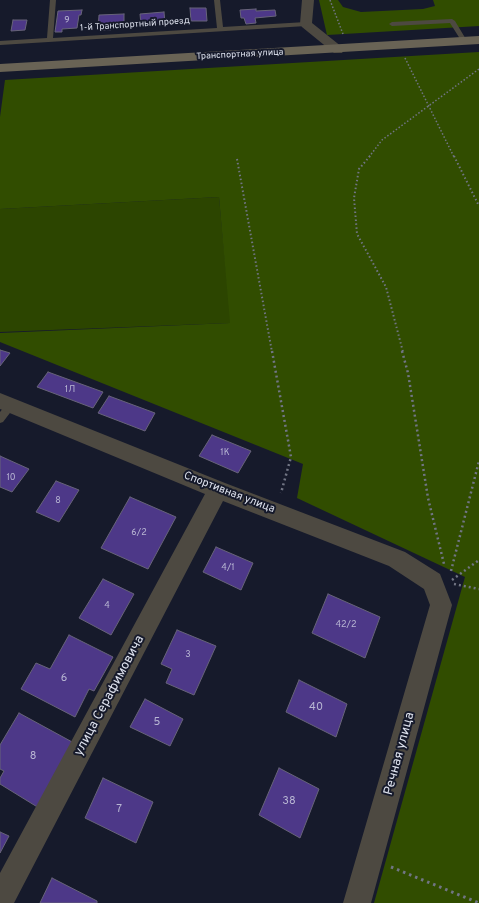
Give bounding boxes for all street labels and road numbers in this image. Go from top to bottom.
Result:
street label: 1-й Транспортный проезд [80,16,190,34]
street label: Транспортная улица [196,47,284,63]
street label: Спортивная улица [182,470,276,516]
street label: улица Серафимовича [72,633,148,759]
street label: Речная улица [381,711,419,797]

